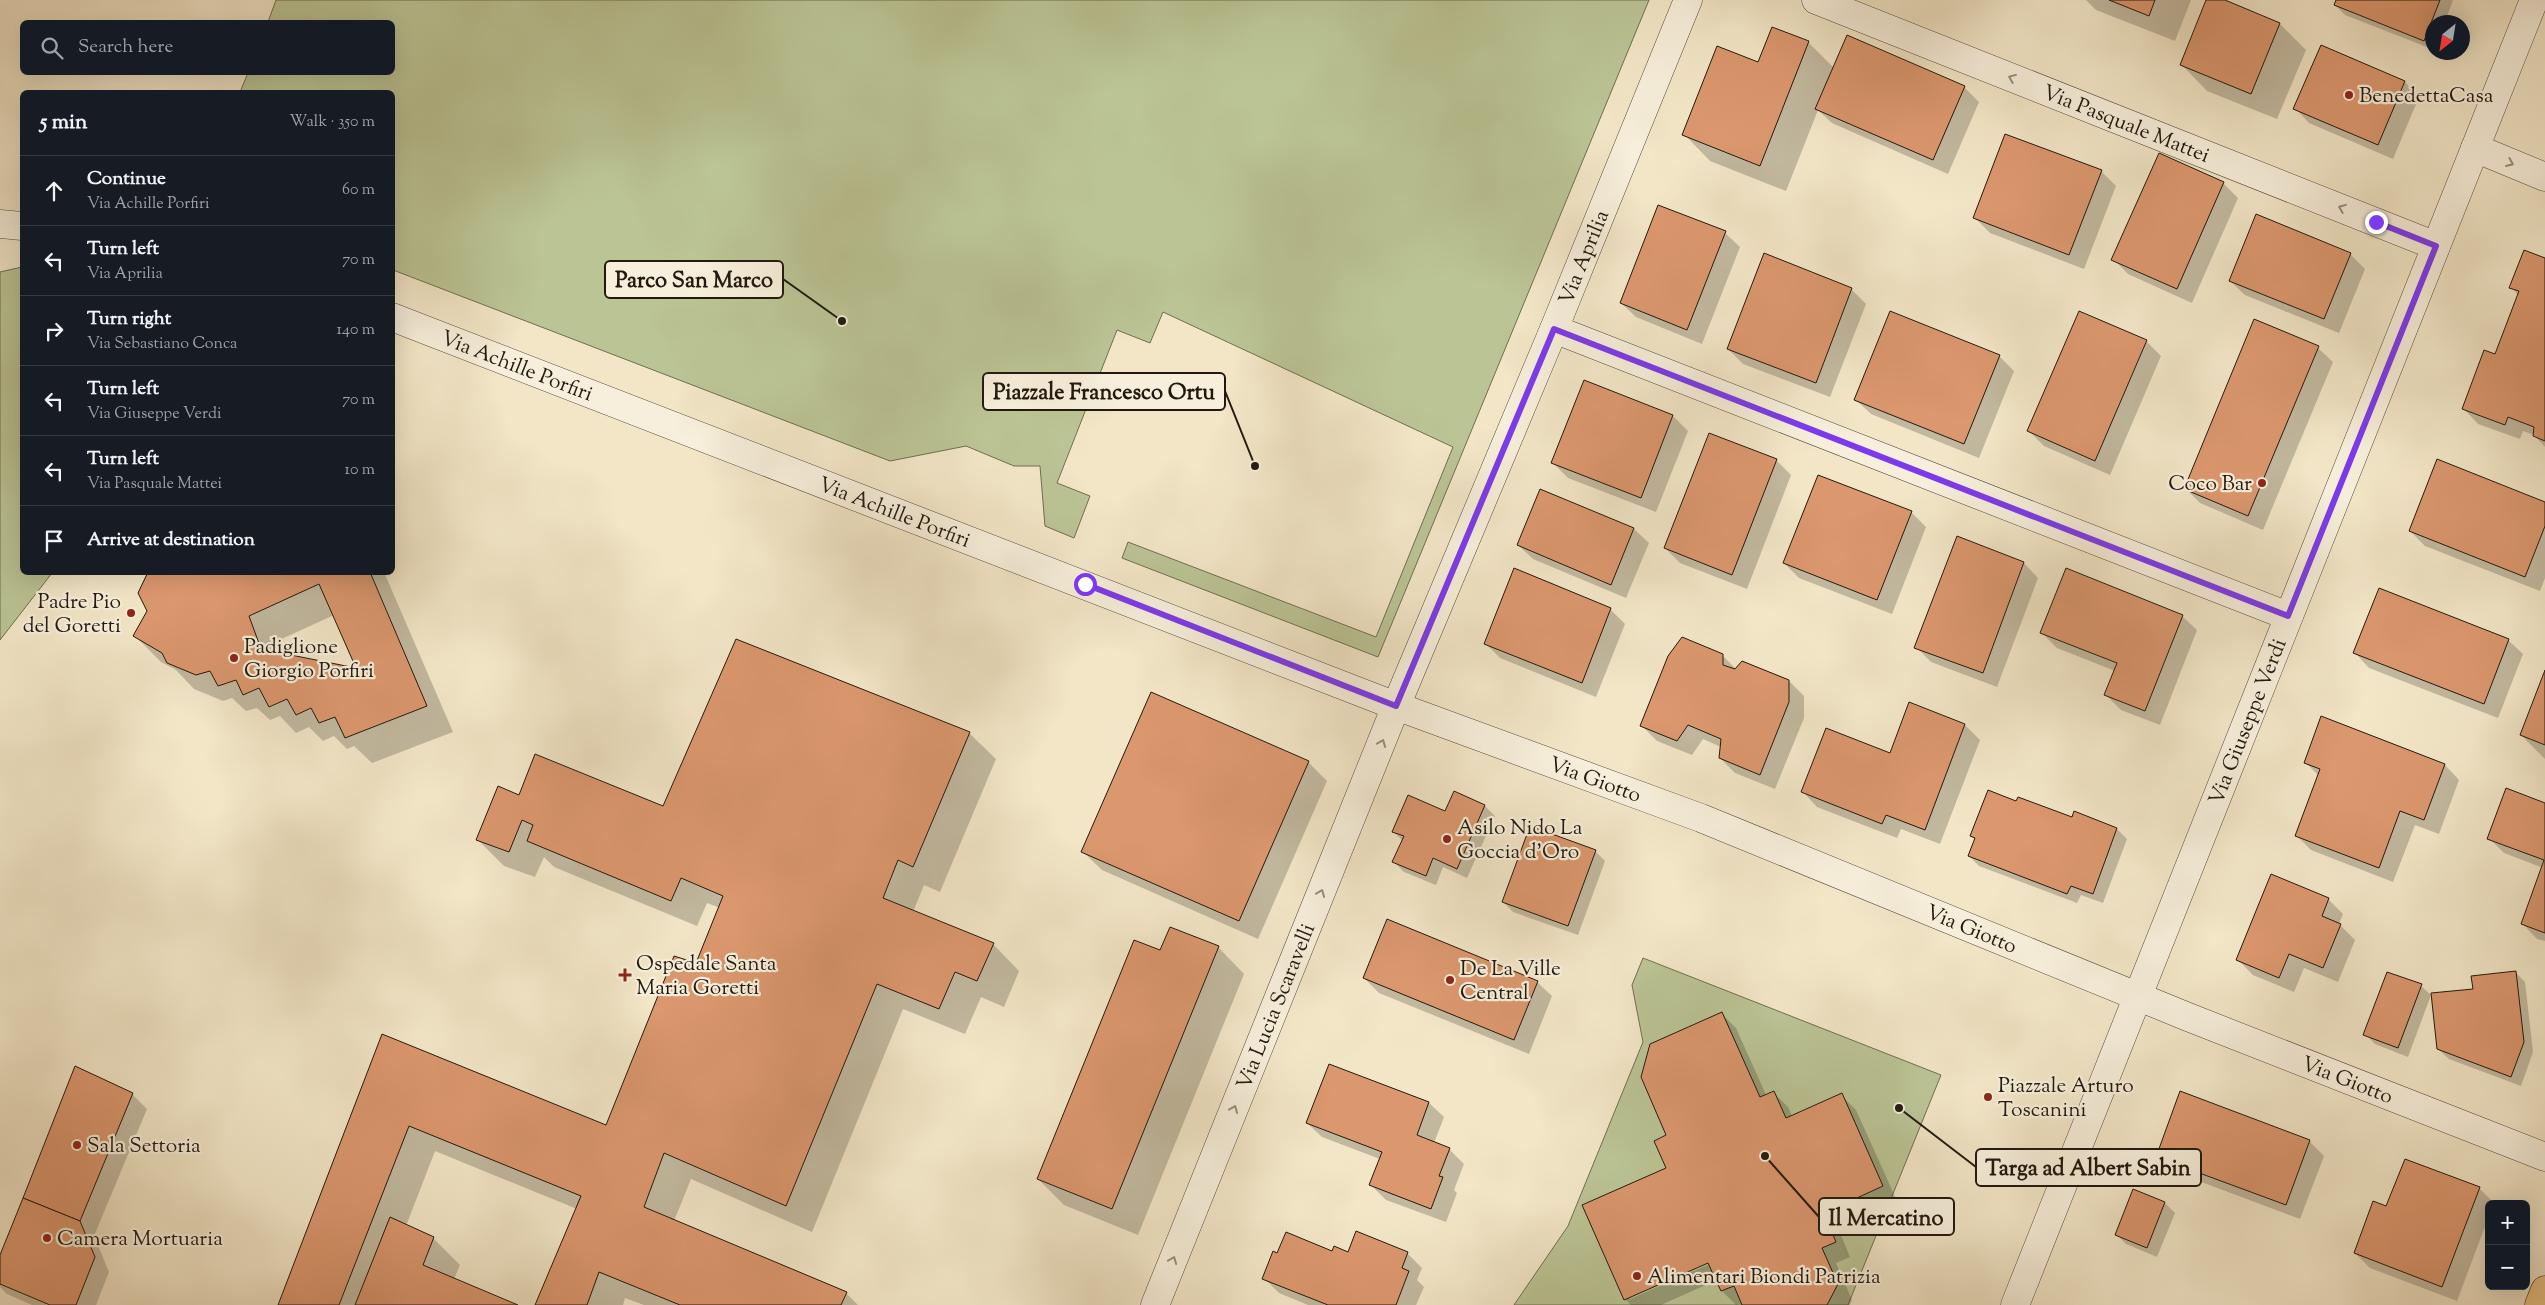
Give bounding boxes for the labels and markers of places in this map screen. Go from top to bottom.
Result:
place label: BenedettaCasa [2359,82,2494,112]
marker: BenedettaCasa [2343,89,2355,101]
callout: Parco San Marco [605,261,783,298]
callout: Piazzale Francesco Ortu [983,373,1225,410]
place label: Coco Bar [2168,470,2252,500]
marker: Coco Bar [2256,477,2268,489]
place label: Padre Pio del Goretti [23,588,121,642]
marker: Padre Pio del Goretti [125,607,137,619]
place label: Padiglione Giorgio Porfiri [244,633,374,687]
marker: Padiglione Giorgio Porfiri [228,652,240,664]
place label: Asilo Nido La Goccia d'Oro [1457,814,1583,868]
marker: Asilo Nido La Goccia d'Oro [1441,833,1453,845]
place label: Ospedale Santa Maria Goretti [636,950,777,1004]
place label: De La Ville Central [1460,955,1561,1009]
marker: Ospedale Santa Maria Goretti [618,968,632,982]
marker: De La Ville Central [1444,974,1456,986]
place label: Piazzale Arturo Toscanini [1998,1072,2134,1126]
marker: Piazzale Arturo Toscanini [1982,1091,1994,1103]
place label: Sala Settoria [87,1132,201,1162]
marker: Sala Settoria [71,1139,83,1151]
callout: Targa ad Albert Sabin [1976,1149,2201,1186]
callout: Il Mercatino [1819,1198,1954,1235]
place label: Camera Mortuaria [57,1225,223,1255]
marker: Camera Mortuaria [41,1232,53,1244]
place label: Alimentari Biondi Patrizia [1647,1263,1881,1293]
marker: Alimentari Biondi Patrizia [1631,1270,1643,1282]

